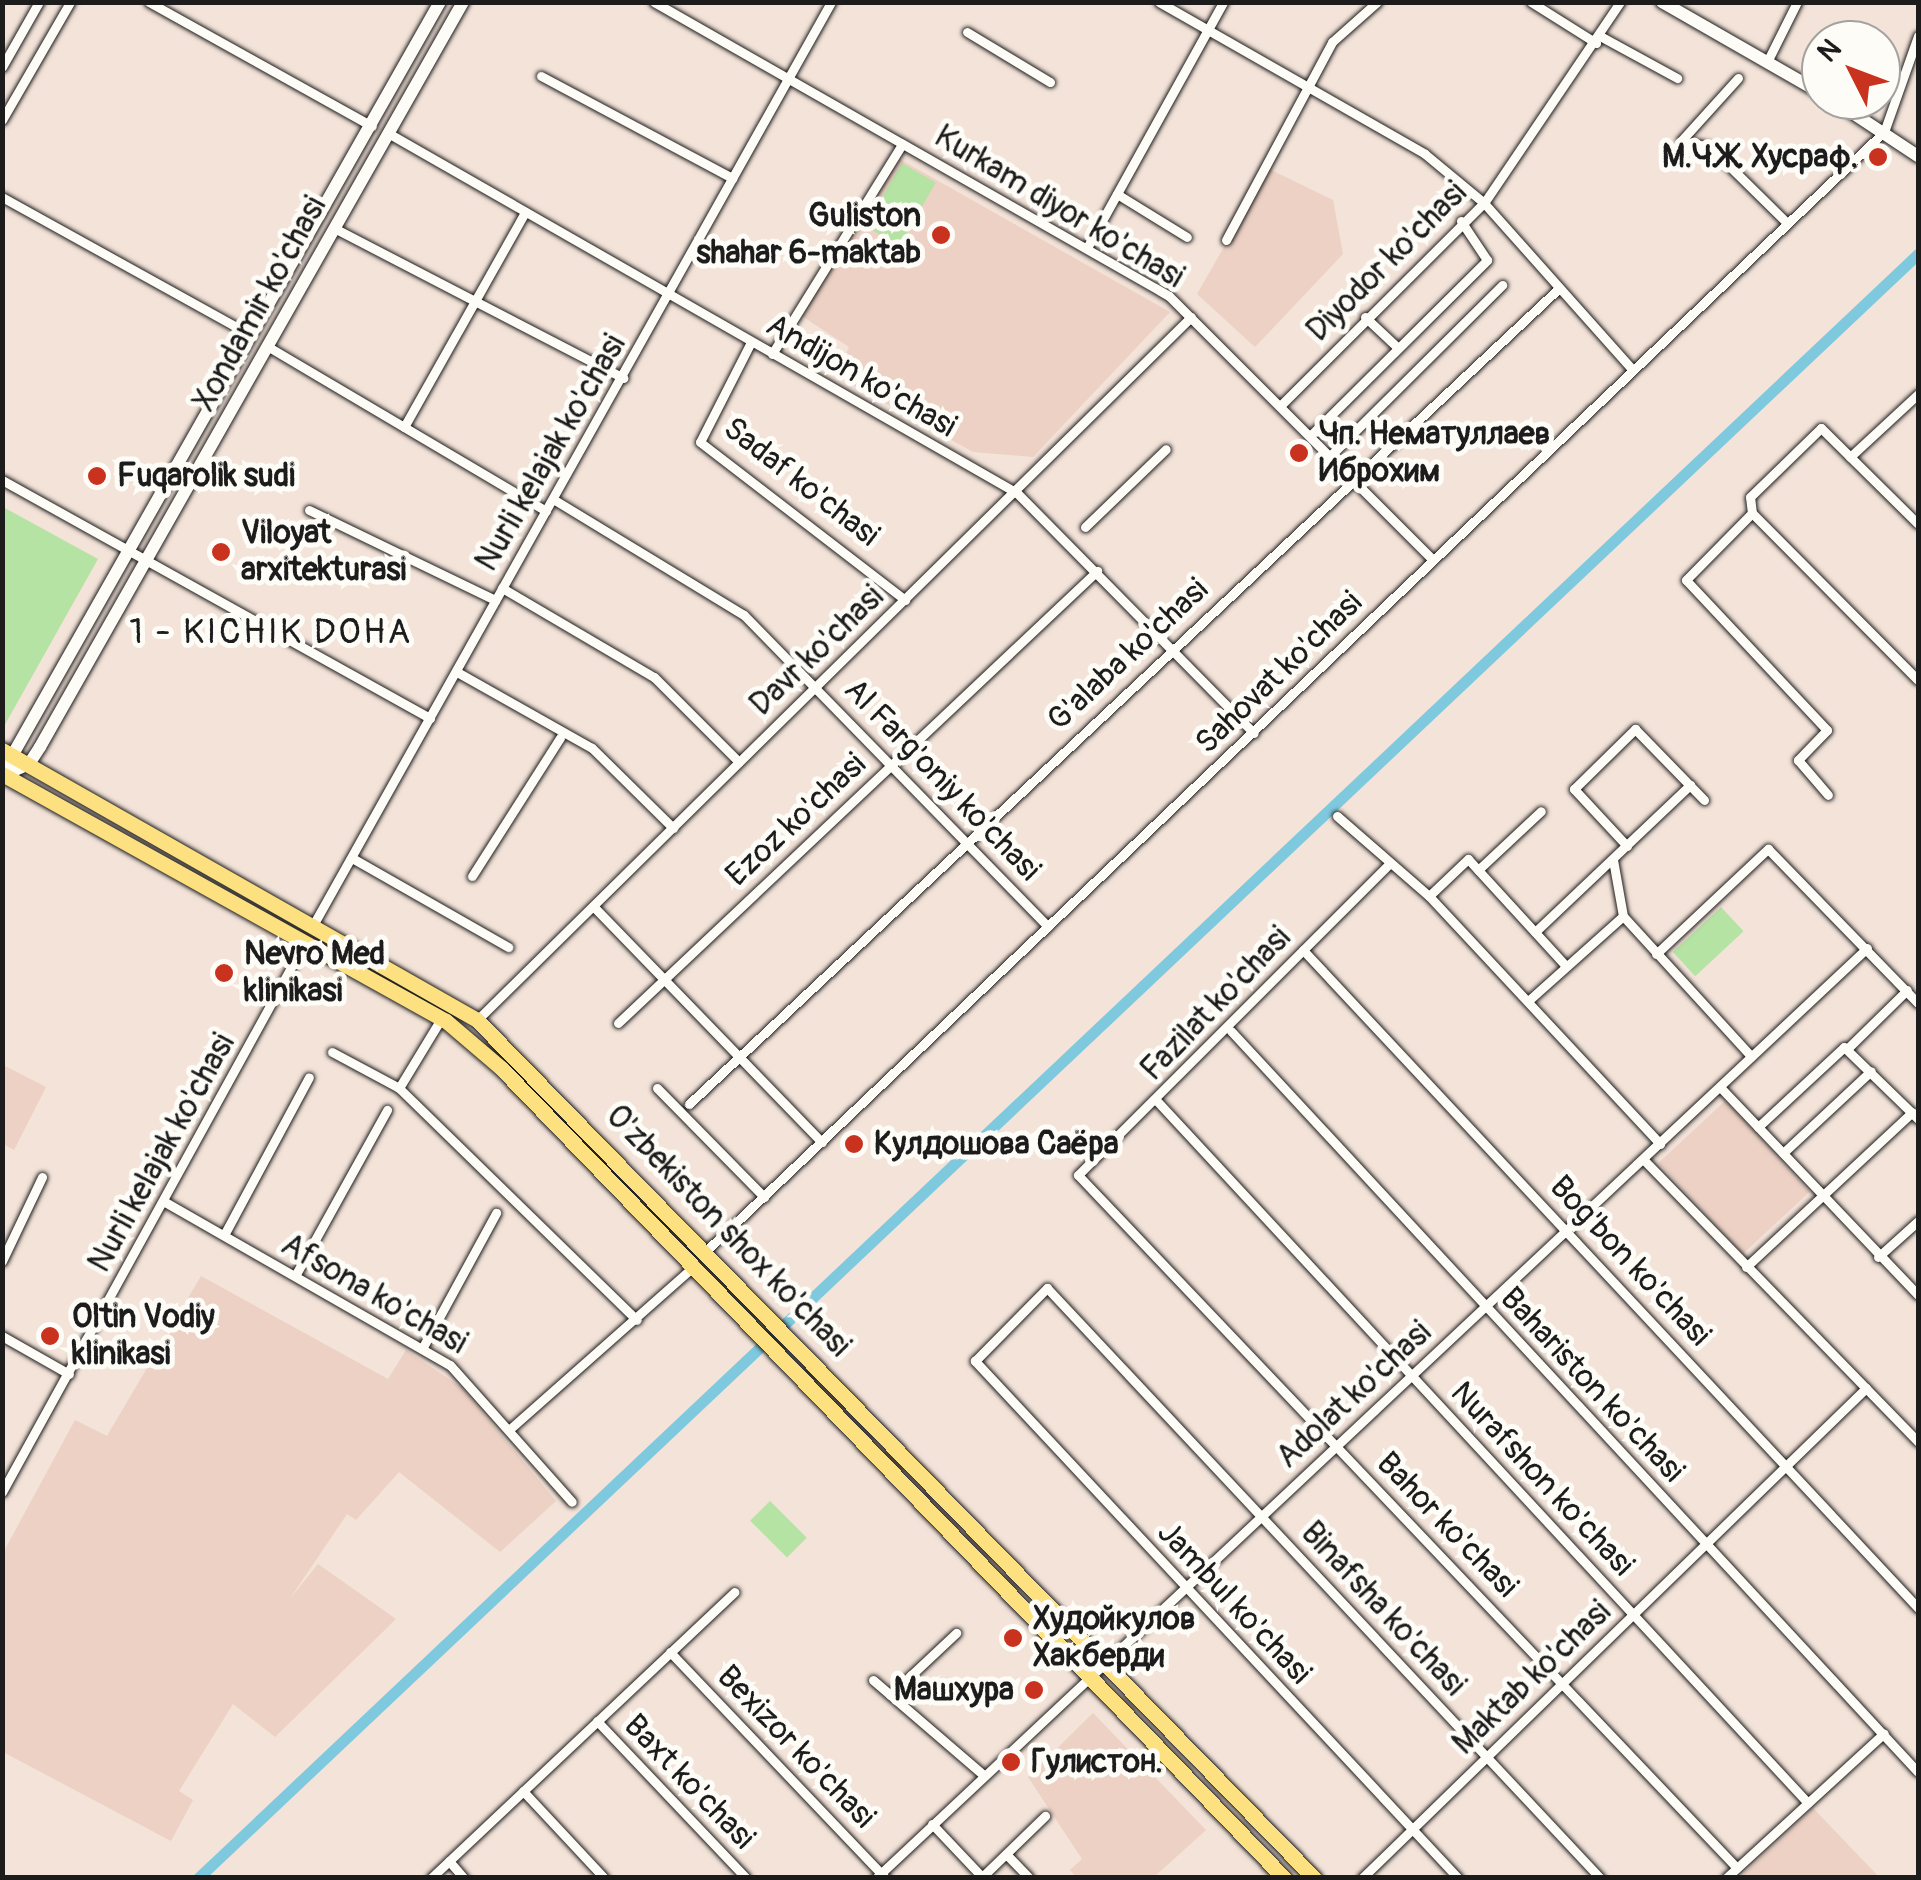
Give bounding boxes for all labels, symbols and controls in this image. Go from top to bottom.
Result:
north arrow [1801,20,1901,120]
text: N [1810,32,1849,70]
street label: Kurkam diyor ko'chasi [927,117,1191,297]
place label: М.Ч.Ж. Хусраф. [1662,138,1858,176]
marker: М.Ч.Ж. Хусраф. [1867,146,1889,168]
street label: Diyodor ko'chasi [1299,174,1475,350]
street label: Xondamir ko'chasi [185,190,335,418]
place label: Guliston shahar 6-maktab [696,198,921,273]
marker: Guliston shahar 6-maktab [930,224,952,246]
street label: Andijon ko'chasi [759,306,963,446]
street label: Nurli kelajak ko'chasi [468,328,634,578]
street label: Sadaf ko'chasi [715,409,887,555]
place label: Чп. Нематуллаев Иброхим [1319,416,1550,491]
marker: Чп. Нематуллаев Иброхим [1288,442,1310,464]
place label: Fuqarolik sudi [117,457,295,495]
marker: Fuqarolik sudi [86,465,108,487]
place label: Viloyat arxitekturasi [241,515,406,590]
marker: Viloyat arxitekturasi [210,541,232,563]
street label: G'alaba ko'chasi [1040,571,1216,739]
street label: Davr ko'chasi [742,578,892,724]
street label: Sahovat ko'chasi [1188,584,1370,762]
district label: 1 - KICHIK DOHA [129,611,413,653]
street label: Al Farg'oniy ko'chasi [836,671,1048,889]
street label: Ezoz ko'chasi [718,746,874,894]
street label: Fazilat ko'chasi [1133,919,1299,1089]
place label: Nevro Med klinikasi [244,936,385,1011]
marker: Nevro Med klinikasi [213,962,235,984]
street label: Nurli kelajak ko'chasi [81,1027,243,1279]
street label: O'zbekiston shox ko'chasi [598,1097,858,1365]
place label: Кулдошова Саёра [874,1125,1119,1163]
marker: Кулдошова Саёра [843,1133,865,1155]
street label: Bog'bon ko'chasi [1541,1168,1719,1354]
street label: Afsona ko'chasi [274,1225,474,1363]
street label: Bahariston ko'chasi [1492,1280,1692,1490]
place label: Oltin Vodiy klinikasi [72,1299,215,1374]
street label: Adolat ko'chasi [1269,1314,1439,1476]
marker: Oltin Vodiy klinikasi [37,1323,63,1349]
street label: Nurafshon ko'chasi [1442,1374,1642,1584]
street label: Bahor ko'chasi [1368,1445,1526,1605]
street label: Jambul ko'chasi [1149,1514,1319,1692]
street label: Binafsha ko'chasi [1293,1514,1473,1704]
street label: Maktab ko'chasi [1445,1593,1619,1763]
place label: Худойкулов Хакберди [1033,1601,1196,1676]
marker: Худойкулов Хакберди [1002,1627,1024,1649]
street label: Bexizor ko'chasi [709,1658,883,1836]
place label: Машхура [894,1671,1014,1709]
marker: Машхура [1023,1679,1045,1701]
street label: Baxt ko'chasi [616,1707,762,1857]
place label: Гулистон. [1031,1743,1163,1781]
marker: Гулистон. [1000,1751,1022,1773]

